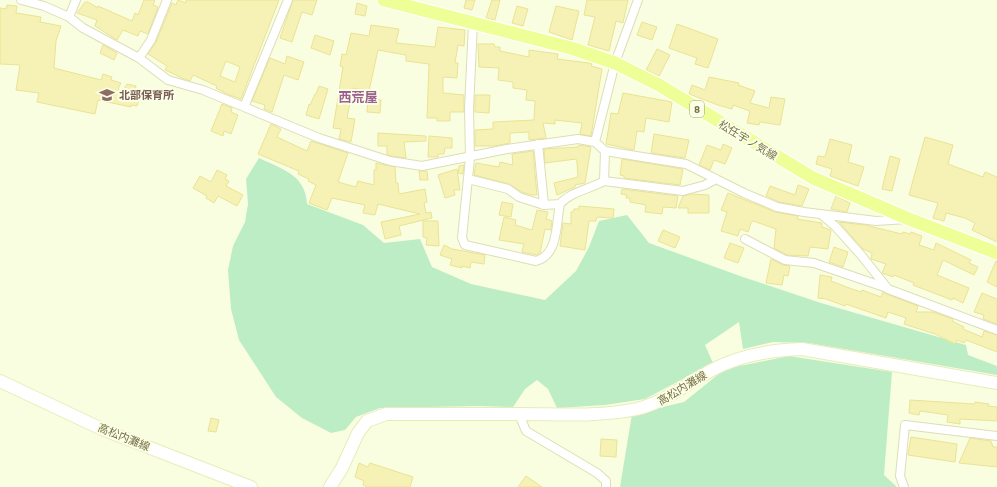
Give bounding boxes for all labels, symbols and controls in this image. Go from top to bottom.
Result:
school or university icon: 北部保育所 [98,86,116,104]
place label: 北部保育所 [119,87,174,103]
district label: 西荒屋 [338,87,378,107]
road number: 8 [690,101,704,117]
street label: 松任宇ノ気線 [716,116,780,164]
street label: 高松内灘線 [654,367,710,409]
street label: 高松内灘線 [96,419,152,455]

